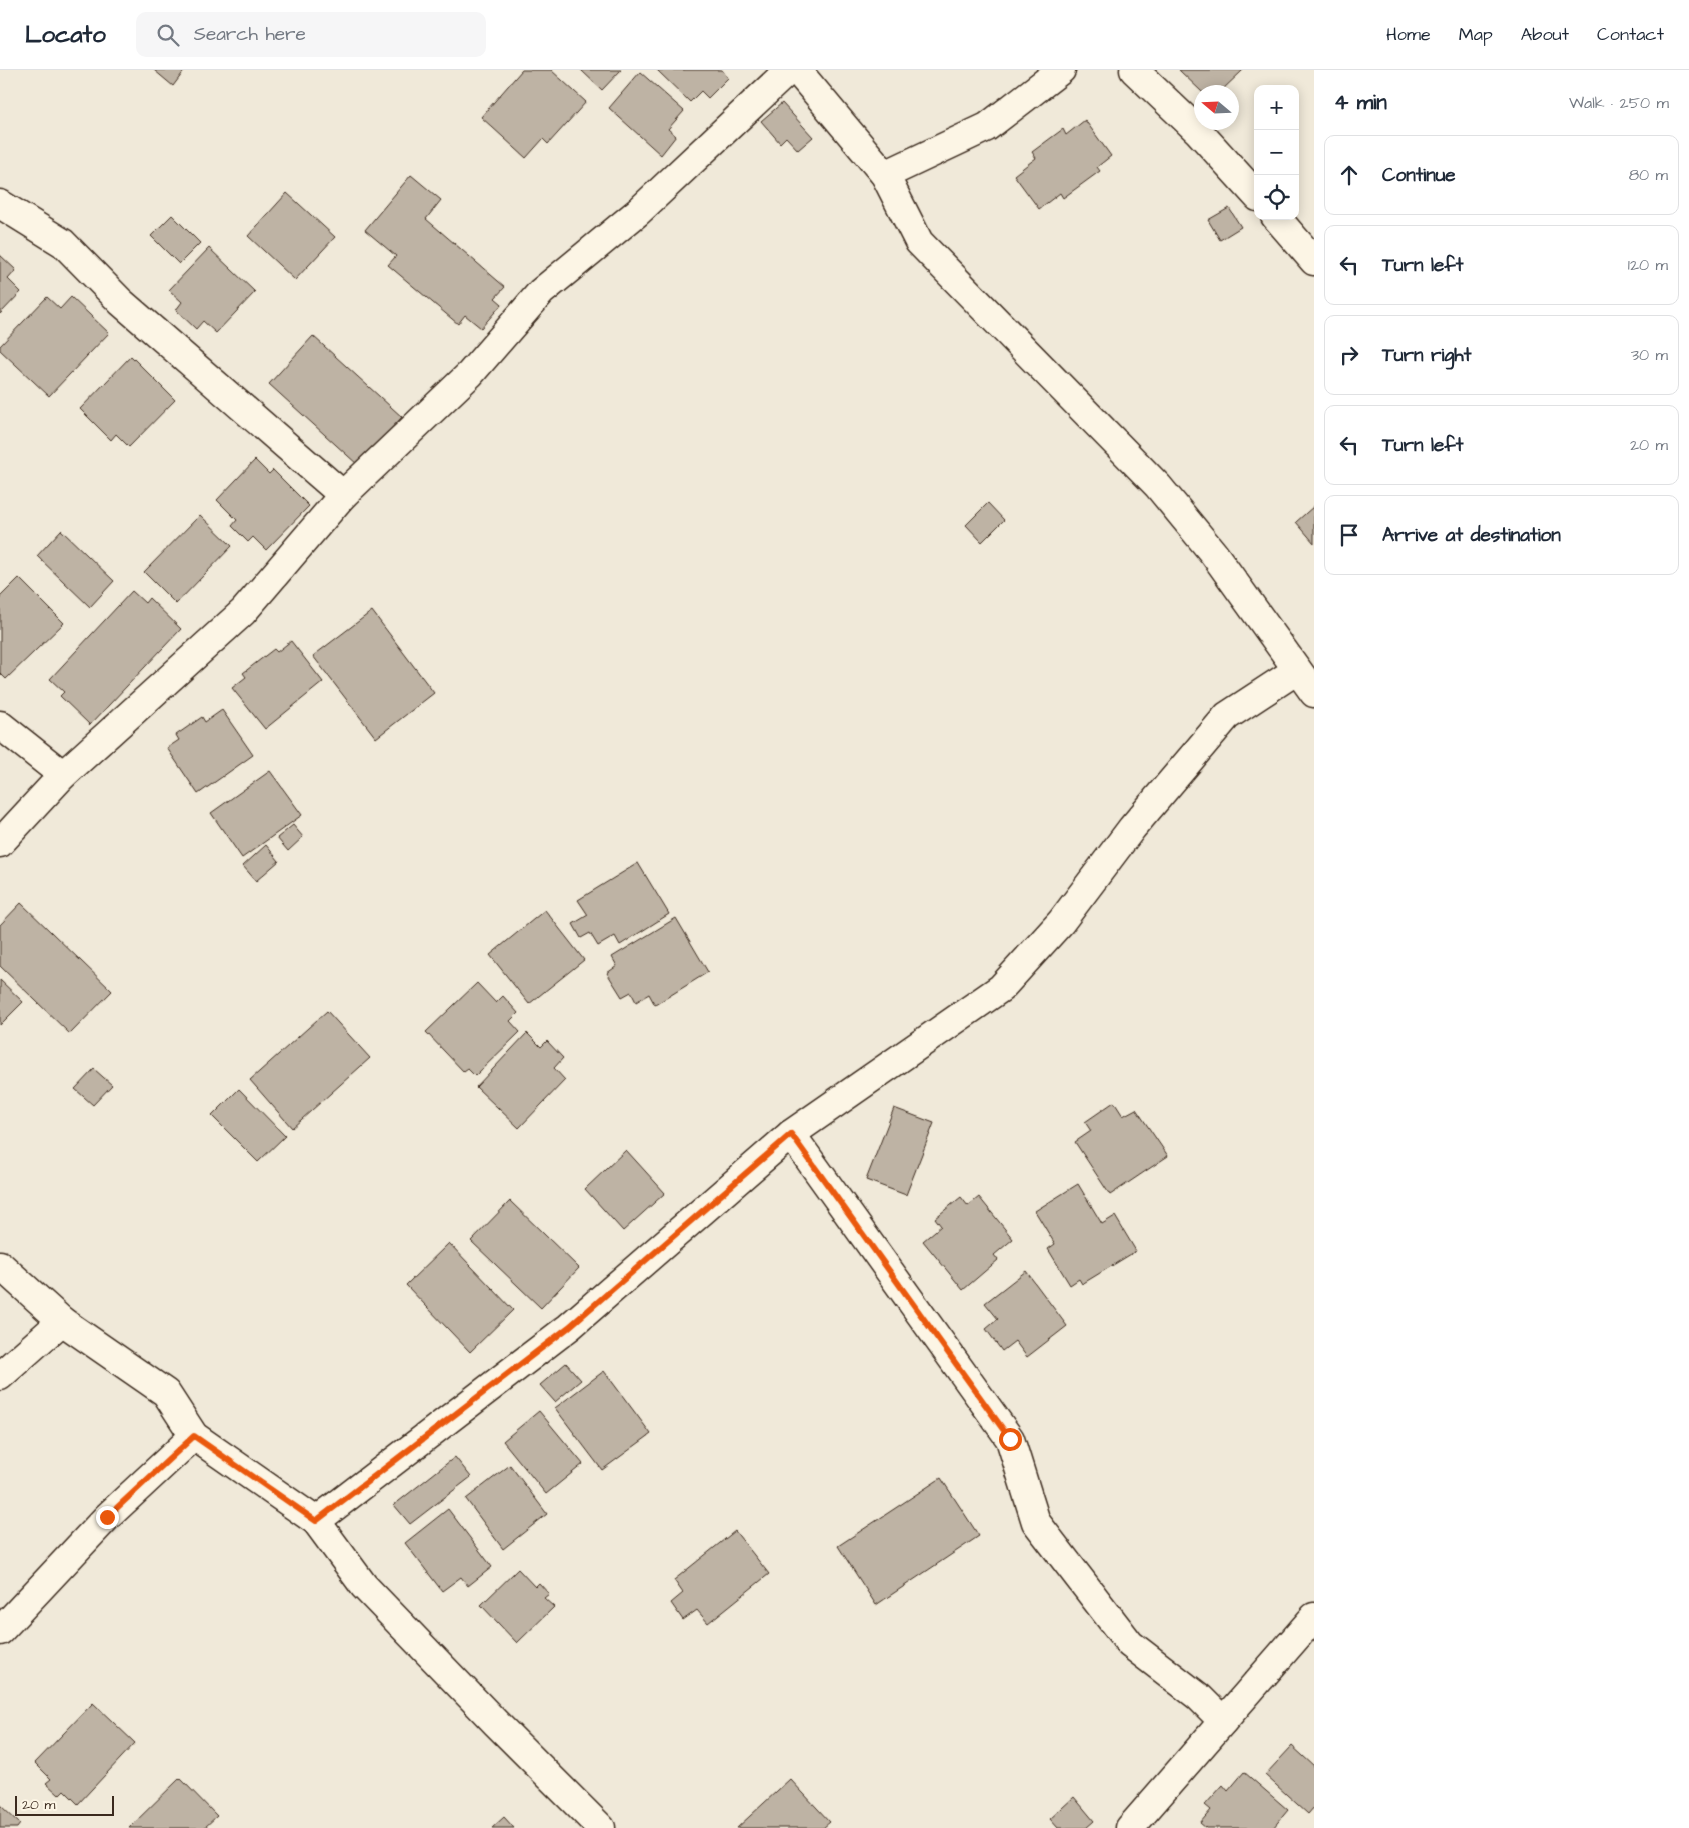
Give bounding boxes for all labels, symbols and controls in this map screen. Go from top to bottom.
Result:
search box [136,12,486,57]
text: Locato [25,18,106,52]
icon: search [154,21,182,49]
text: Search here [194,21,306,48]
text: Home [1386,22,1431,47]
text: Map [1459,22,1493,47]
text: About [1521,22,1569,47]
text: Contact [1597,22,1664,47]
north arrow [1194,85,1239,130]
map controls [1254,85,1299,220]
button: + [1254,85,1299,130]
text: 4 min [1334,88,1387,117]
text: Walk · 250 m [1569,92,1669,114]
button: − [1254,130,1299,175]
icon: ahead [1335,161,1363,189]
text: Continue [1382,162,1456,189]
text: 80 m [1629,164,1668,186]
button: locate [1254,175,1299,220]
icon: left [1335,251,1363,279]
text: Turn left [1382,252,1463,279]
text: 120 m [1628,254,1668,276]
icon: right [1335,341,1363,369]
text: Turn right [1382,342,1471,369]
text: 30 m [1631,344,1668,366]
icon: left [1335,431,1363,459]
text: Turn left [1382,432,1463,459]
text: 20 m [1630,434,1668,456]
icon: arrive [1335,521,1363,549]
text: Arrive at destination [1382,522,1561,549]
route start [999,1428,1022,1451]
route end [96,1506,119,1529]
scale bar [15,1793,114,1816]
text: 20 m [22,1795,55,1815]

